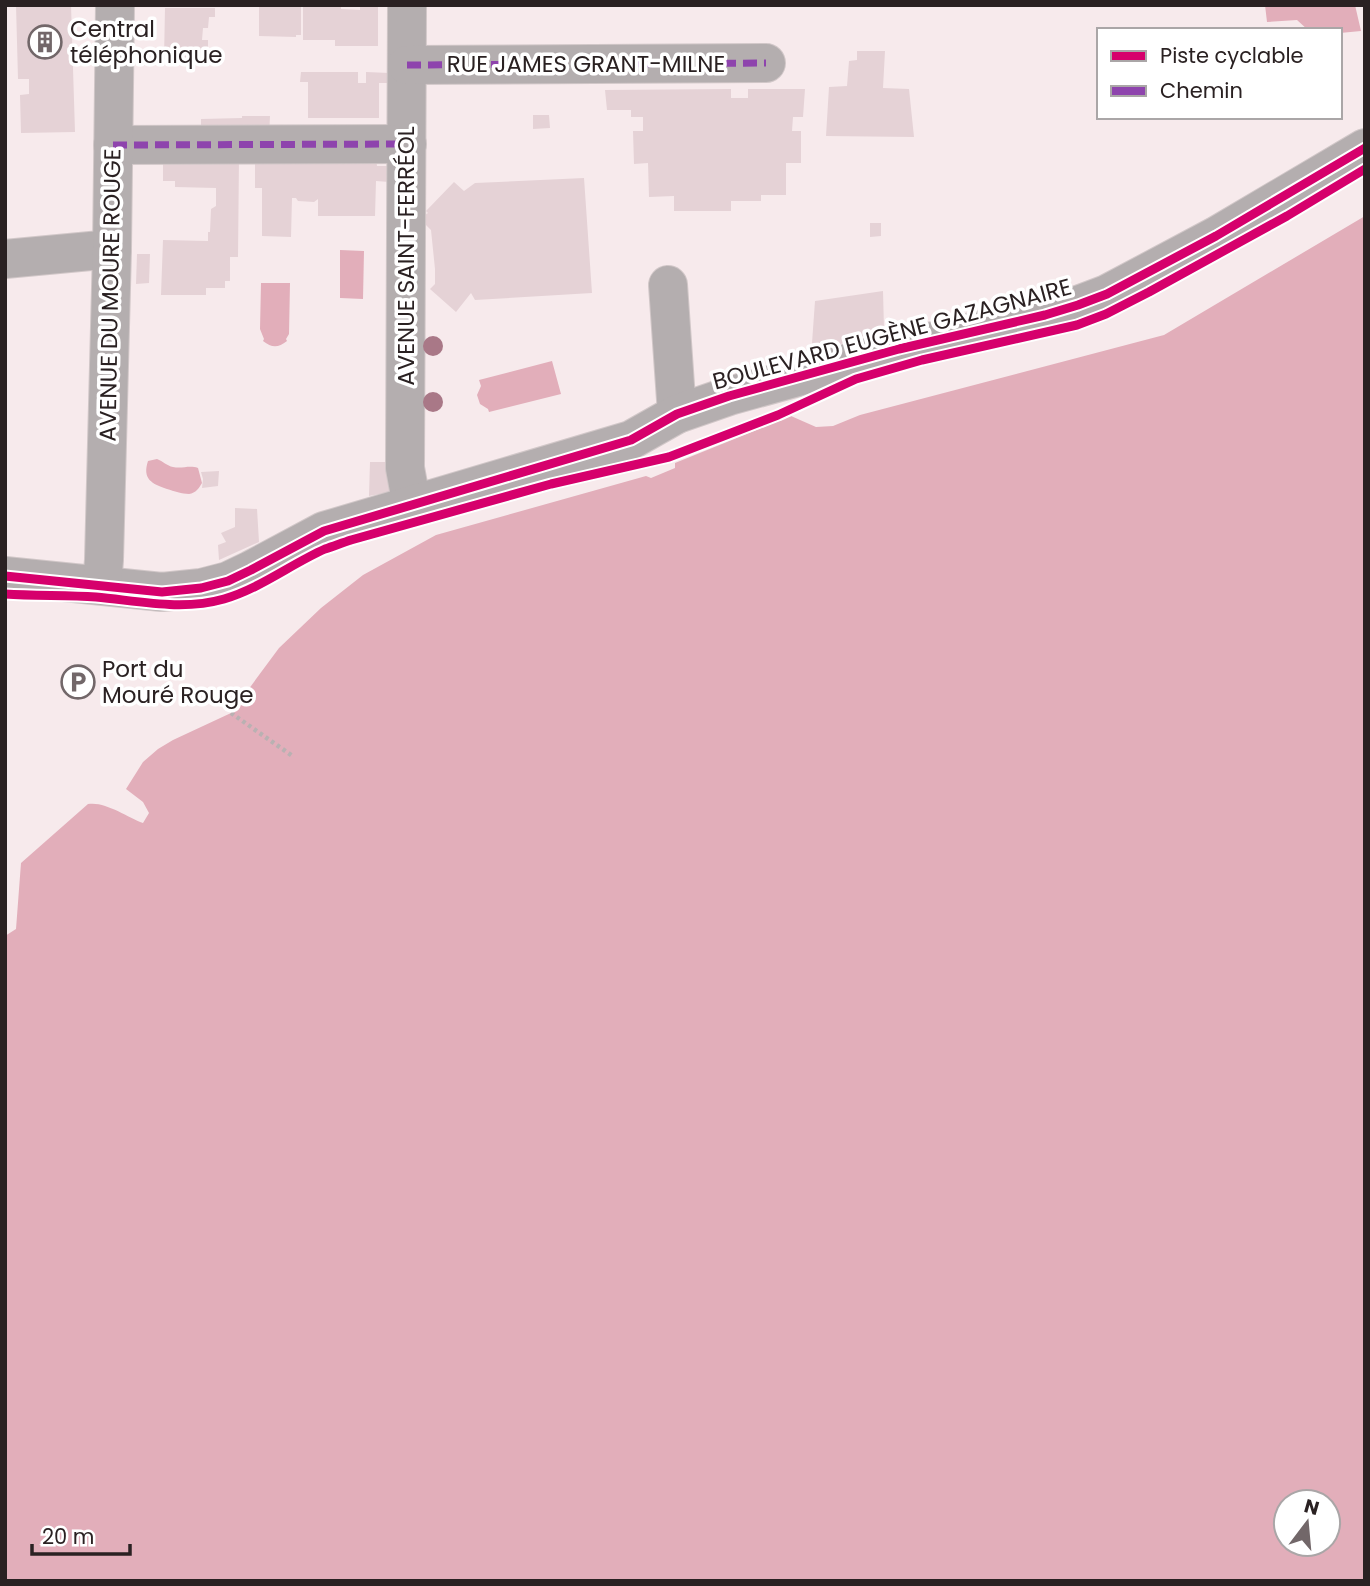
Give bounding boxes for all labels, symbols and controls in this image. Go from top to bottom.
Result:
place label: Central téléphonique [70,13,222,71]
building icon: Central téléphonique [26,23,64,61]
legend [1097,28,1342,119]
text: Piste cyclable [1160,41,1304,70]
street label: RUE JAMES GRANT-MILNE [447,48,725,80]
text: Chemin [1160,76,1243,105]
street label: AVENUE SAINT-FERRÉOL [390,126,422,386]
street label: AVENUE DU MOURE ROUGE [91,148,129,442]
street label: BOULEVARD EUGÈNE GAZAGNAIRE [709,271,1075,397]
place label: Port du Mouré Rouge [102,653,253,711]
parking icon: Port du Mouré Rouge [59,663,97,701]
north arrow [1272,1488,1342,1558]
text: N [1301,1492,1322,1522]
scale bar [32,1512,130,1556]
text: 20 m [42,1522,95,1551]

